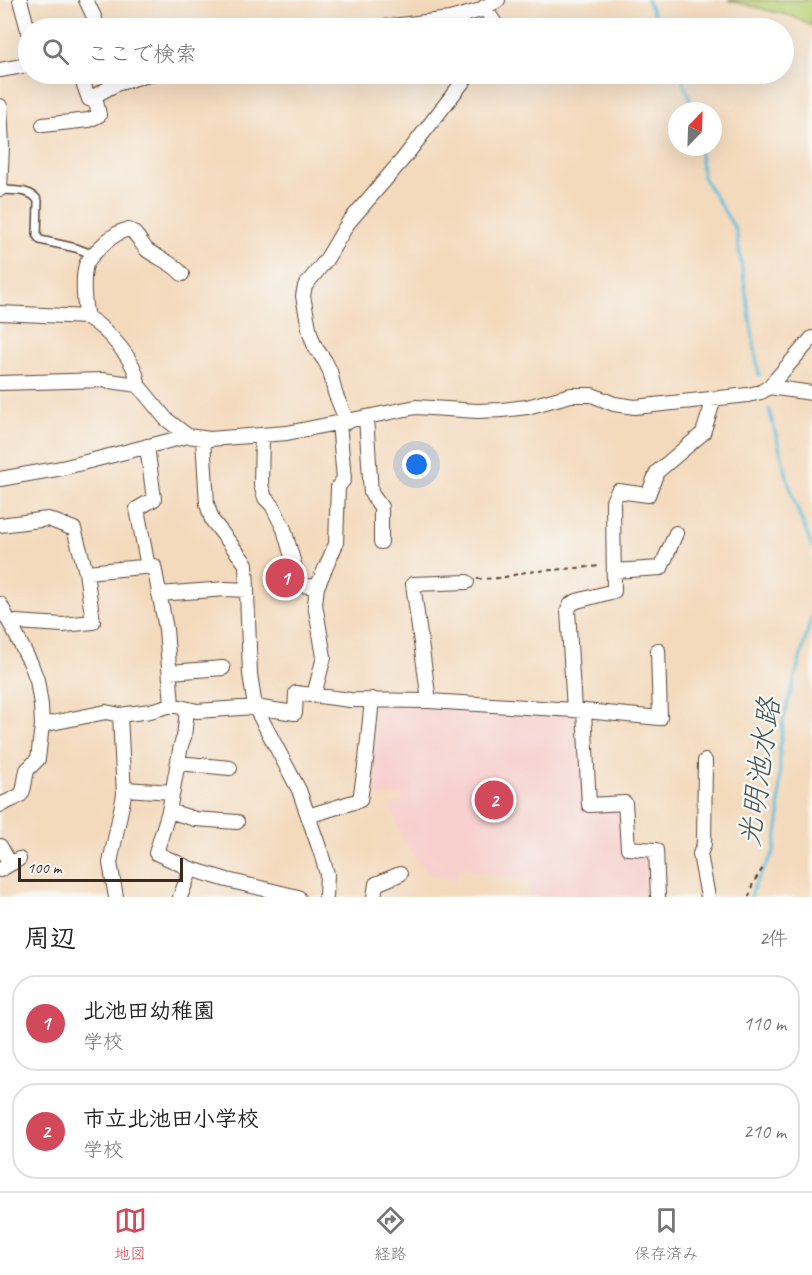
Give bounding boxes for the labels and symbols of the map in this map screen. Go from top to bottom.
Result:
north arrow [668,102,722,156]
your location [402,450,431,479]
pin: 1 [266,556,304,600]
water label: 光明池水路 [730,693,789,849]
pin: 2 [474,778,514,822]
scale bar [18,855,183,882]

